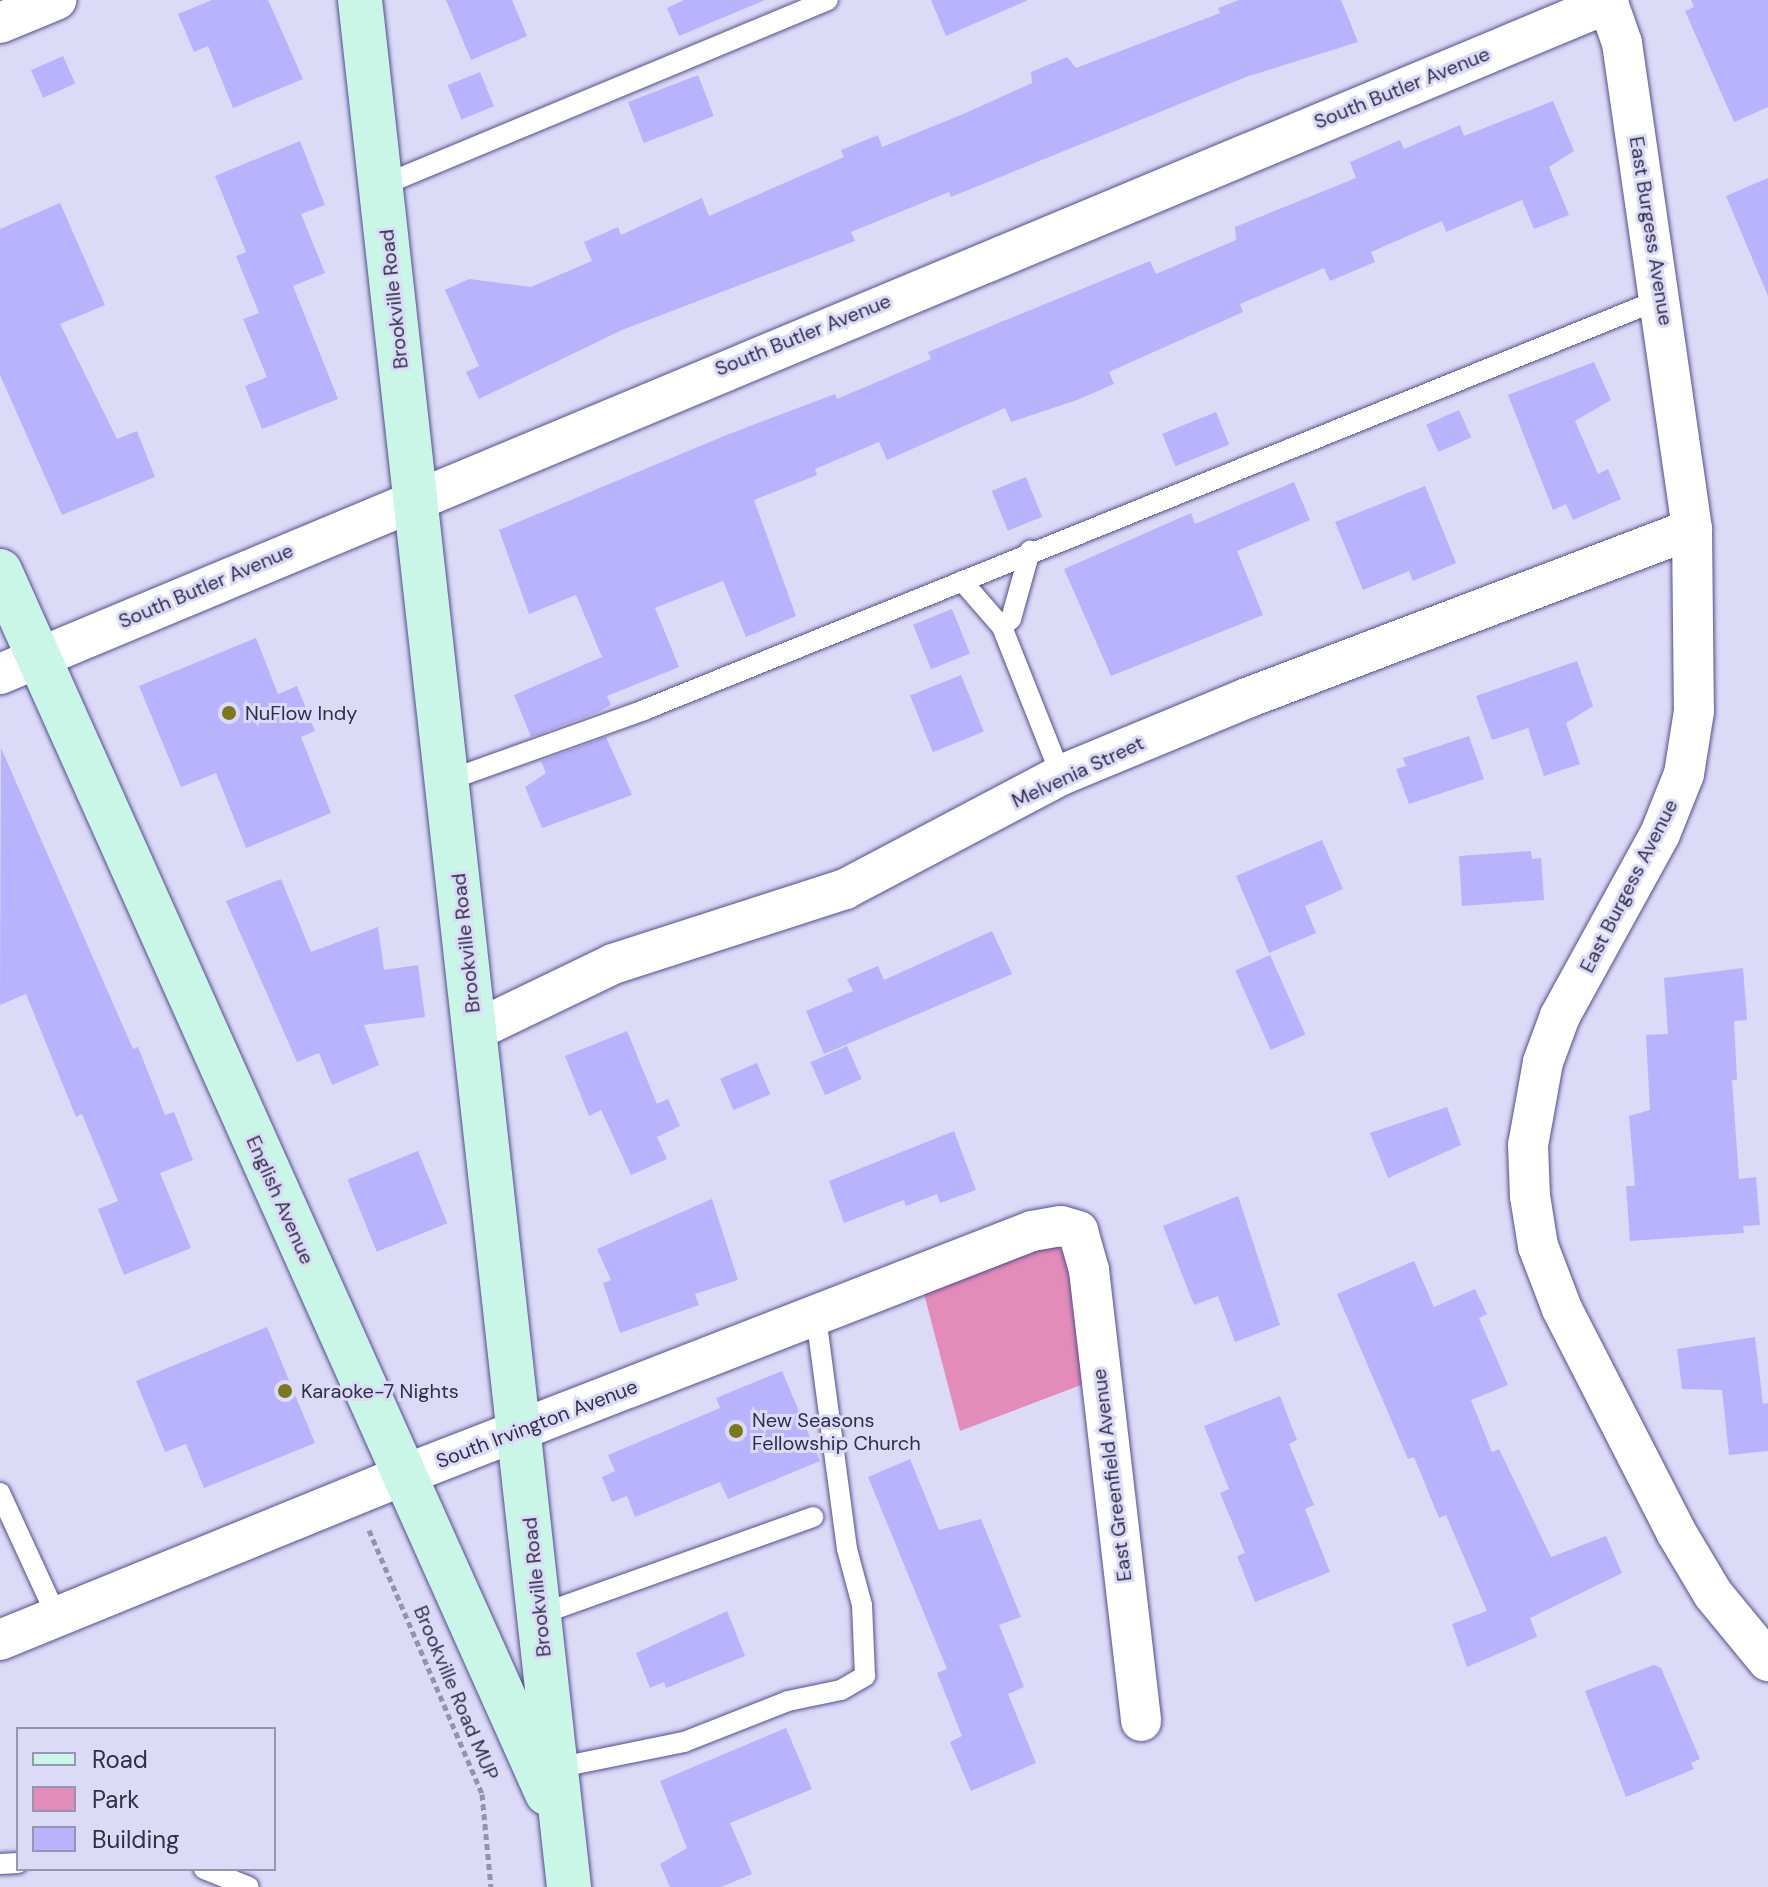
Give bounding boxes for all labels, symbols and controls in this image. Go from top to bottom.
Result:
street label: South Butler Avenue [1311,42,1493,134]
street label: East Burgess Avenue [1624,135,1678,327]
street label: Brookville Road [375,228,413,370]
street label: South Butler Avenue [712,289,894,381]
street label: South Butler Avenue [115,538,297,634]
place label: NuFlow Indy [245,701,357,725]
marker: NuFlow Indy [220,704,238,722]
street label: Melvenia Street [1008,731,1148,813]
street label: East Burgess Avenue [1575,795,1683,977]
street label: Brookville Road [447,872,485,1014]
street label: English Avenue [241,1132,319,1268]
street label: East Greenfield Avenue [1087,1367,1137,1583]
street label: South Irvington Avenue [433,1374,641,1474]
place label: Karaoke-7 Nights [301,1379,459,1403]
marker: Karaoke-7 Nights [276,1382,294,1400]
place label: New Seasons Fellowship Church [752,1408,921,1455]
marker: New Seasons Fellowship Church [727,1422,745,1440]
street label: Brookville Road [518,1516,556,1658]
street label: Brookville Road MUP [408,1602,504,1784]
legend [16,1727,276,1871]
text: Road [92,1744,148,1775]
text: Park [92,1784,139,1815]
text: Building [92,1824,179,1855]

